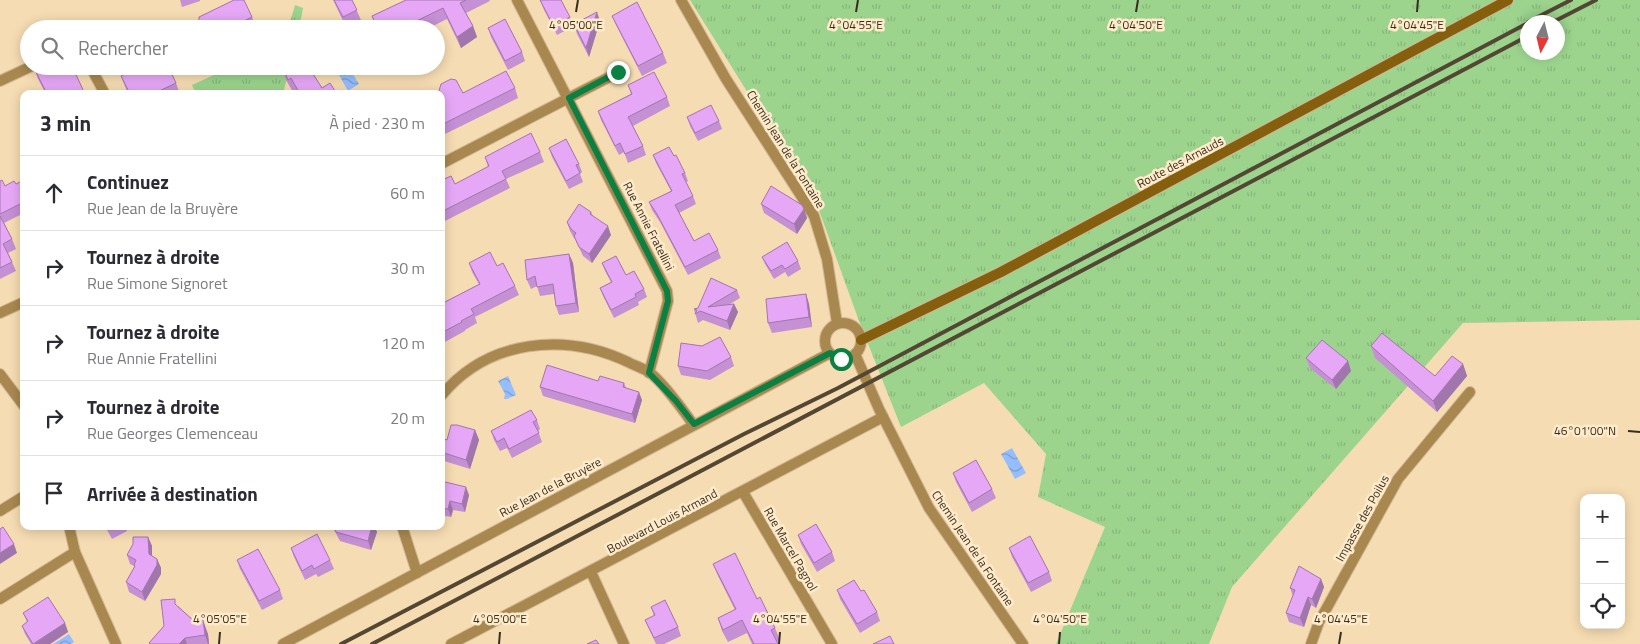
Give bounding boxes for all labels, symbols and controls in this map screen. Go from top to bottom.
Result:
text: 4°05'00"E [549,15,603,34]
text: 4°04'55"E [829,15,883,34]
text: 4°04'50"E [1109,15,1163,34]
text: 4°04'45"E [1390,15,1444,34]
north arrow [1520,15,1565,60]
search box [20,20,445,75]
text: Rechercher [78,33,168,62]
icon: search [38,34,66,62]
route end [607,61,630,84]
street label: Chemin Jean de la Fontaine [742,86,830,212]
text: 3 min [40,107,91,139]
text: À pied · 230 m [329,111,425,135]
street label: Route des Arnauds [1133,131,1227,193]
text: Continuez [87,167,169,196]
street label: Rue Annie Fratellini [618,178,680,274]
icon: ahead [40,179,68,207]
text: 60 m [390,181,425,205]
text: Rue Jean de la Bruyère [87,196,238,220]
text: Tournez à droite [87,242,219,271]
icon: right [40,254,68,282]
text: 30 m [390,256,425,280]
text: Rue Simone Signoret [87,271,228,295]
text: Tournez à droite [87,317,219,346]
icon: right [40,329,68,357]
text: 120 m [381,331,425,355]
text: Rue Annie Fratellini [87,346,217,370]
route start [830,348,853,371]
text: Tournez à droite [87,392,219,421]
icon: right [40,404,68,432]
text: 20 m [390,406,425,430]
text: Rue Georges Clemenceau [87,421,258,445]
text: 46°01'00"N [1554,421,1616,440]
street label: Rue Jean de la Bruyère [496,452,604,522]
street label: Impasse des Poilus [1330,471,1394,565]
icon: arrive [40,479,68,507]
text: Arrivée à destination [87,479,258,508]
street label: Boulevard Louis Armand [603,484,721,558]
street label: Chemin Jean de la Fontaine [927,486,1019,610]
map controls [1580,494,1625,629]
button: + [1580,494,1625,539]
street label: Rue Marcel Pagnol [759,504,823,594]
button: − [1580,539,1625,584]
button: locate [1580,584,1625,629]
text: 4°05'05"E [193,609,247,628]
text: 4°05'00"E [473,609,527,628]
text: 4°04'55"E [753,609,807,628]
text: 4°04'50"E [1033,609,1087,628]
text: 4°04'45"E [1314,609,1368,628]

